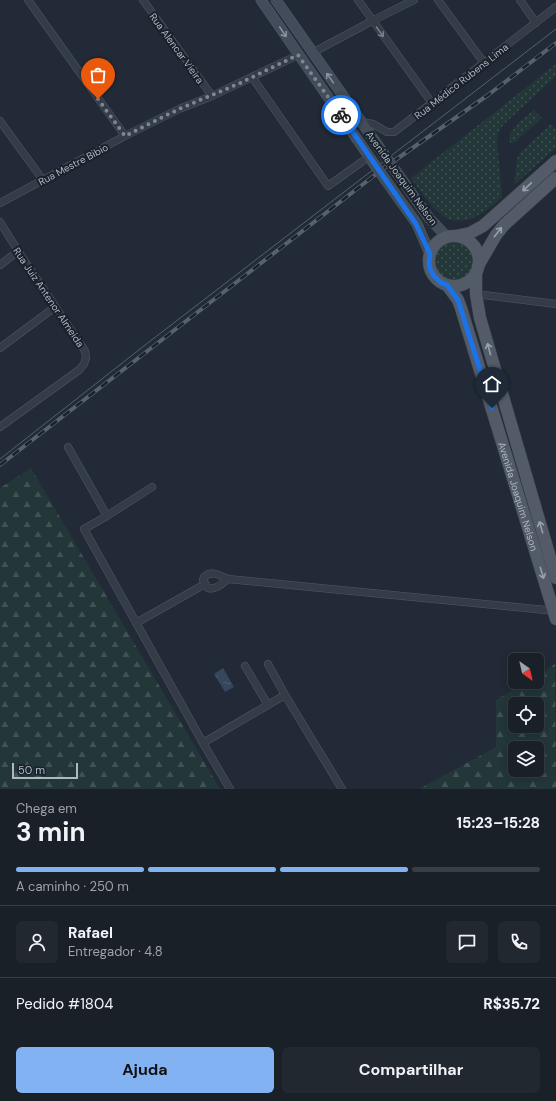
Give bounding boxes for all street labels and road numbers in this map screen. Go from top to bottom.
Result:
street label: Rua Alencar Vieira [147,11,207,86]
street label: Rua Médico Rubens Lima [412,41,511,122]
street label: Avenida Joaquim Nelson [363,129,440,228]
street label: Rua Mestre Bibio [36,140,111,188]
street label: Rua Juiz Antenor Almeida [10,245,87,350]
street label: Avenida Joaquim Nelson [495,440,541,553]

